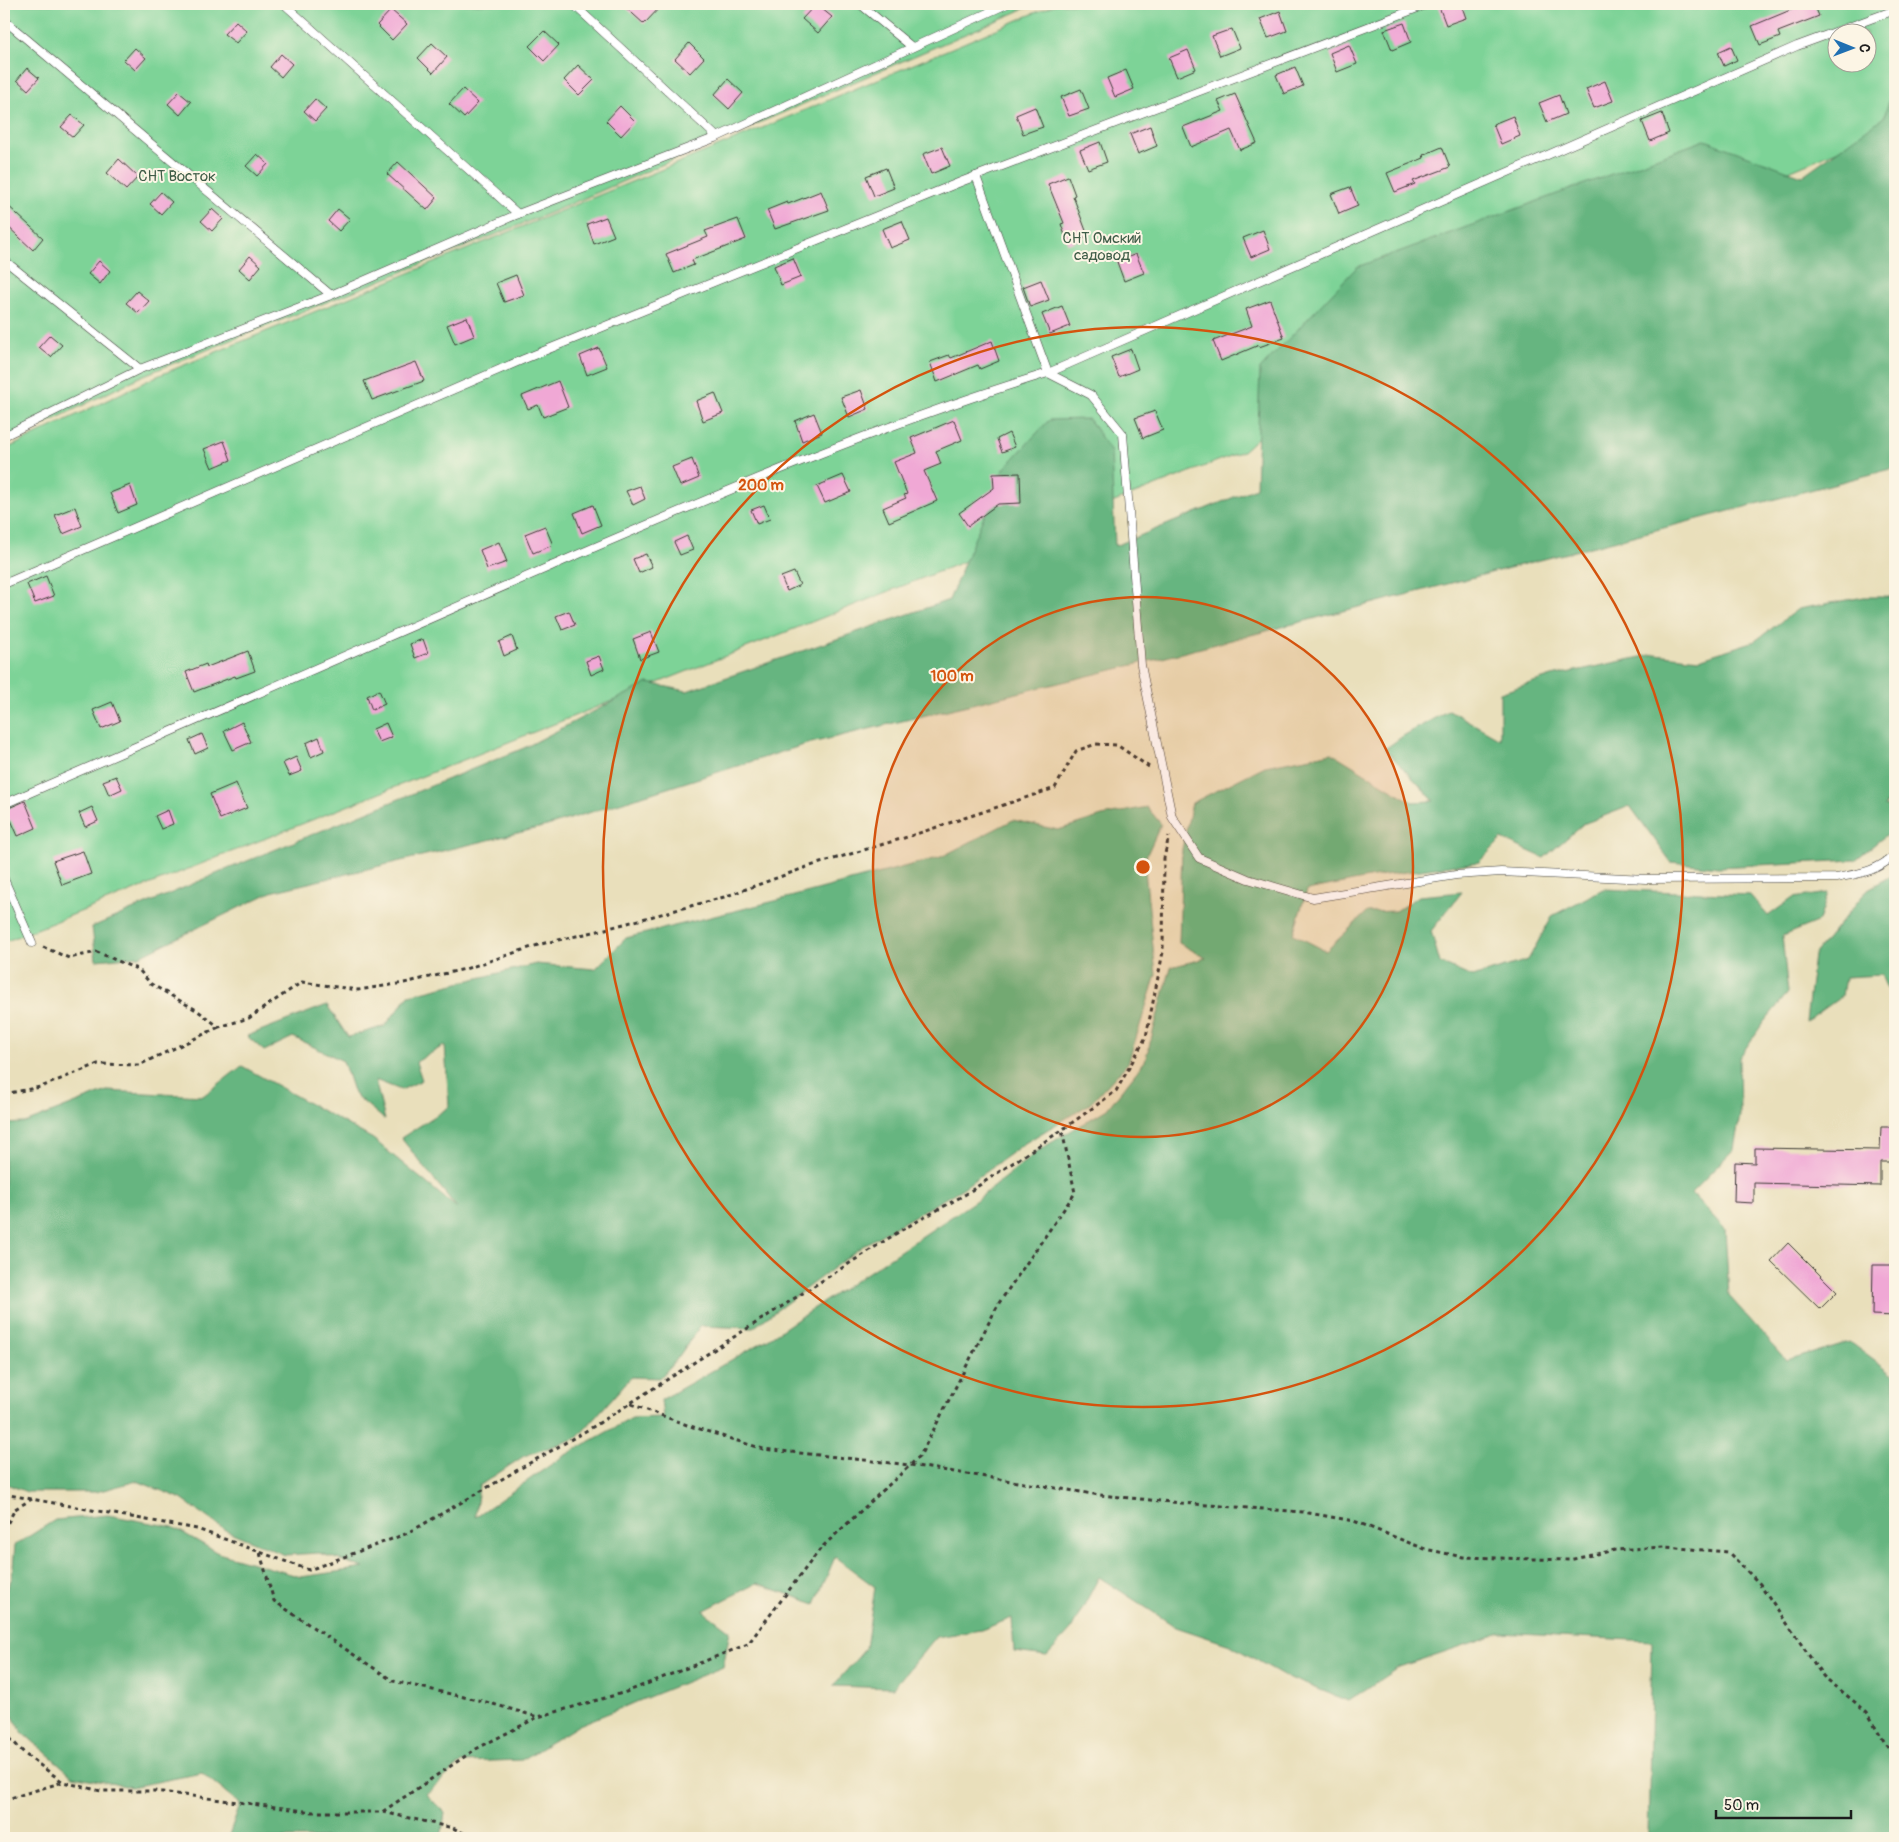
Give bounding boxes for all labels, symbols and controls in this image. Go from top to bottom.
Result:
north arrow [1826,22,1876,72]
text: С [1856,44,1873,53]
park label: СНТ Восток [138,167,216,186]
park label: СНТ Омский садовод [1063,229,1141,265]
text: 200 m [738,476,784,495]
text: 100 m [931,667,973,686]
centre of rings [1134,858,1152,876]
scale bar [1716,1787,1852,1819]
text: 50 m [1724,1796,1759,1815]

